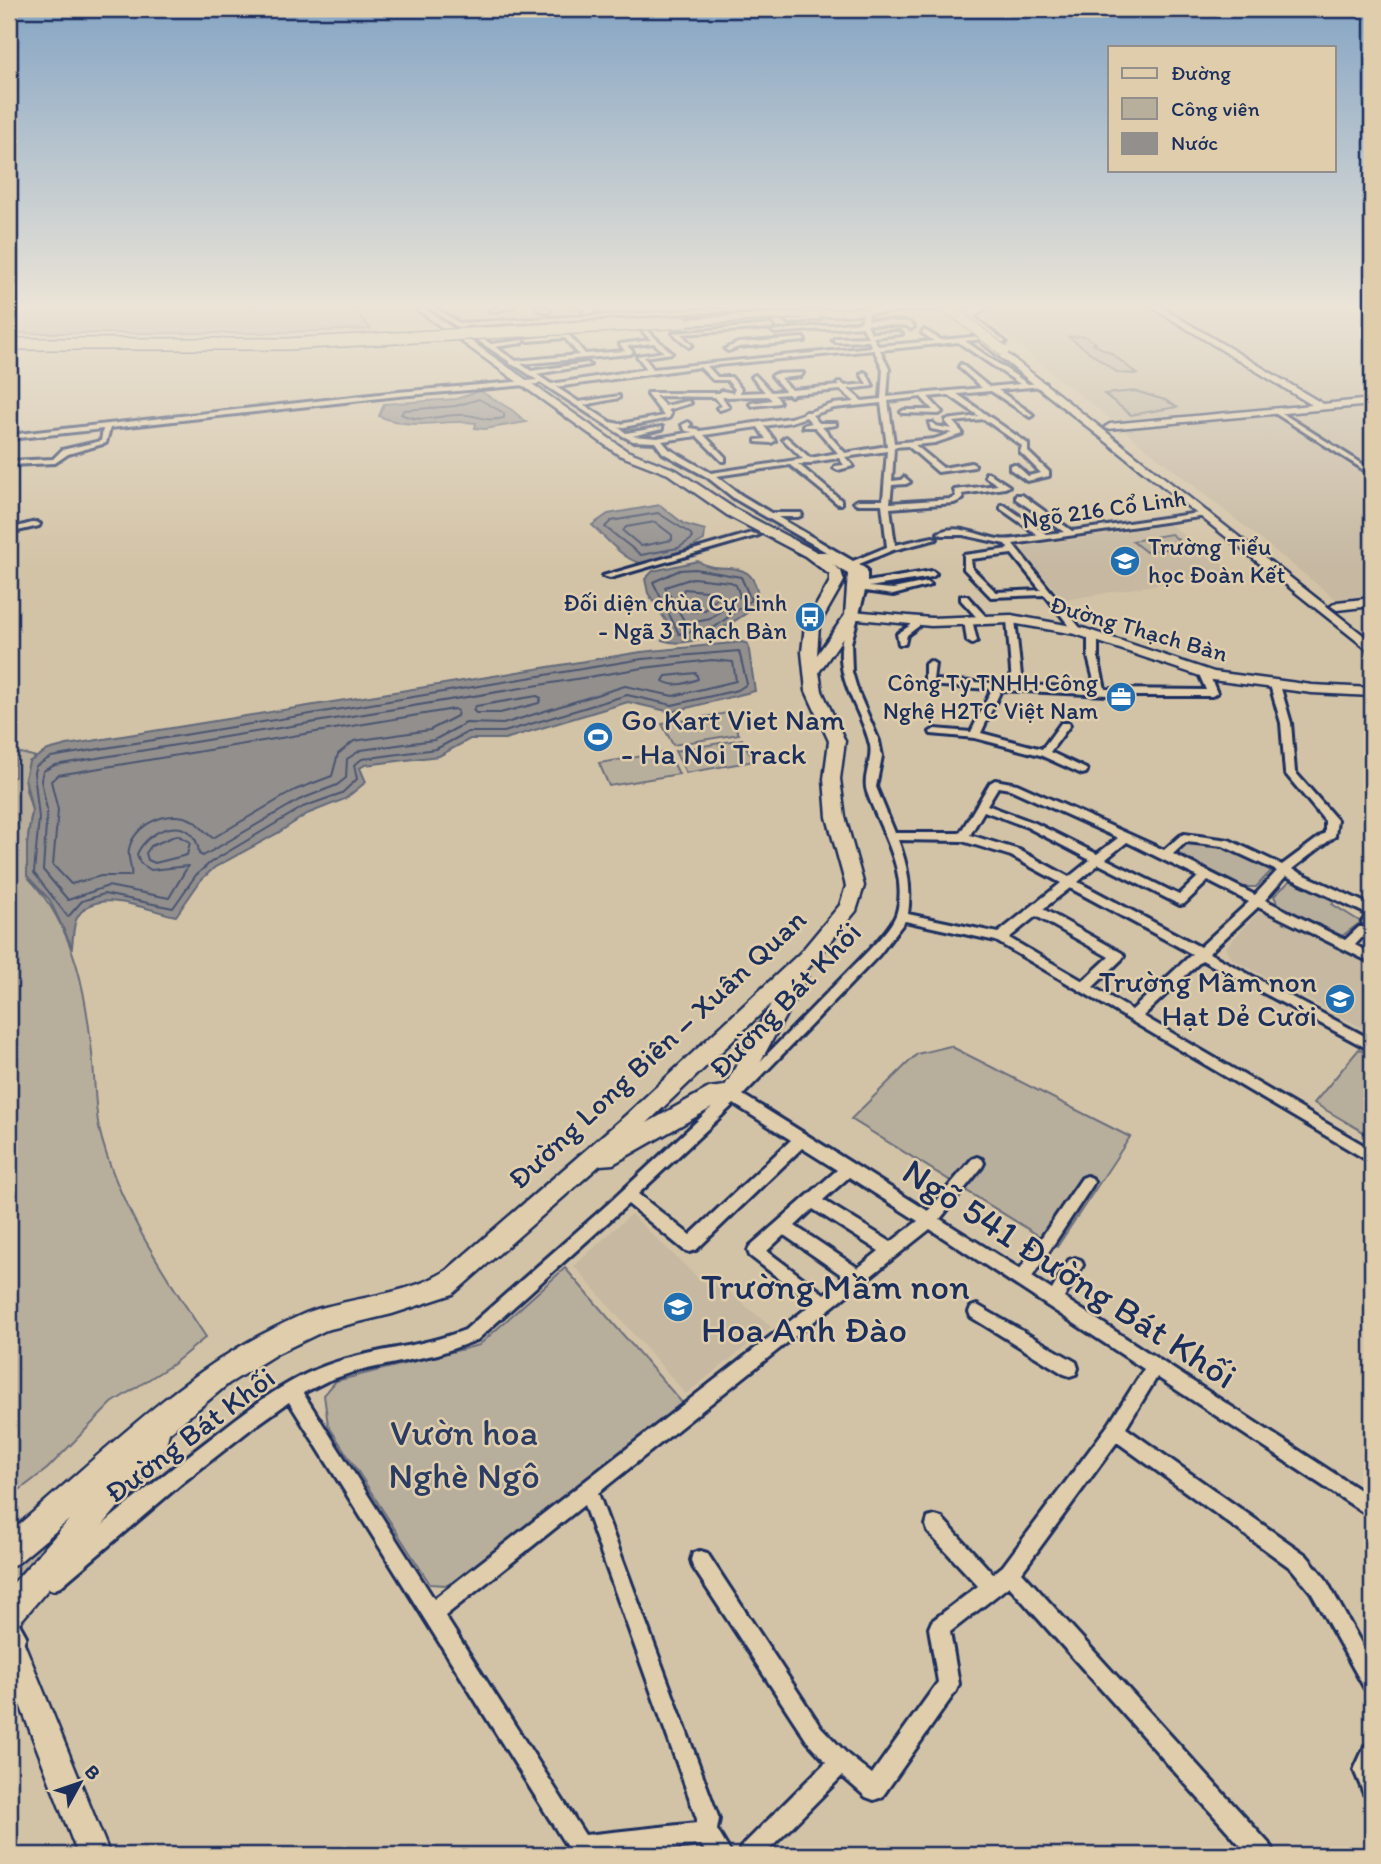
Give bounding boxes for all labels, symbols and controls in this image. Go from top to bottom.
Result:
legend [1108,46,1336,172]
text: Đường [1171,60,1231,85]
text: Công viên [1171,96,1260,121]
text: Nước [1171,130,1218,155]
street label: Ngõ 216 Cổ Linh [1020,483,1188,534]
place label: Trường Tiểu học Đoàn Kết [1148,532,1285,589]
school or university icon: Trường Tiểu học Đoàn Kết [1108,544,1142,578]
place label: Đối diện chùa Cự Linh - Ngã 3 Thạch Bàn [563,588,787,645]
street label: Đường Thạch Bàn [1047,589,1232,668]
bus stop icon: Đối diện chùa Cự Linh - Ngã 3 Thạch Bàn [793,600,827,634]
place label: Công Ty TNHH Công Nghệ H2TC Việt Nam [883,668,1099,725]
office icon: Công Ty TNHH Công Nghệ H2TC Việt Nam [1104,680,1138,714]
place label: Go Kart Viet Nam - Ha Noi Track [621,701,845,772]
sports icon: Go Kart Viet Nam - Ha Noi Track [581,720,615,754]
street label: Đường Long Biên – Xuân Quan [500,901,813,1197]
street label: Đường Bát Khối [701,914,869,1086]
place label: Trường Mầm non Hạt Dẻ Cười [1099,963,1317,1034]
school or university icon: Trường Mầm non Hạt Dẻ Cười [1323,982,1357,1016]
street label: Ngõ 541 Đường Bát Khối [895,1149,1245,1397]
place label: Trường Mầm non Hoa Anh Đào [701,1264,970,1351]
school or university icon: Trường Mầm non Hoa Anh Đào [661,1290,695,1324]
street label: Đường Bát Khối [97,1359,282,1511]
park label: Vườn hoa Nghè Ngô [388,1410,540,1497]
north arrow [46,1748,116,1818]
text: B [80,1760,105,1784]

